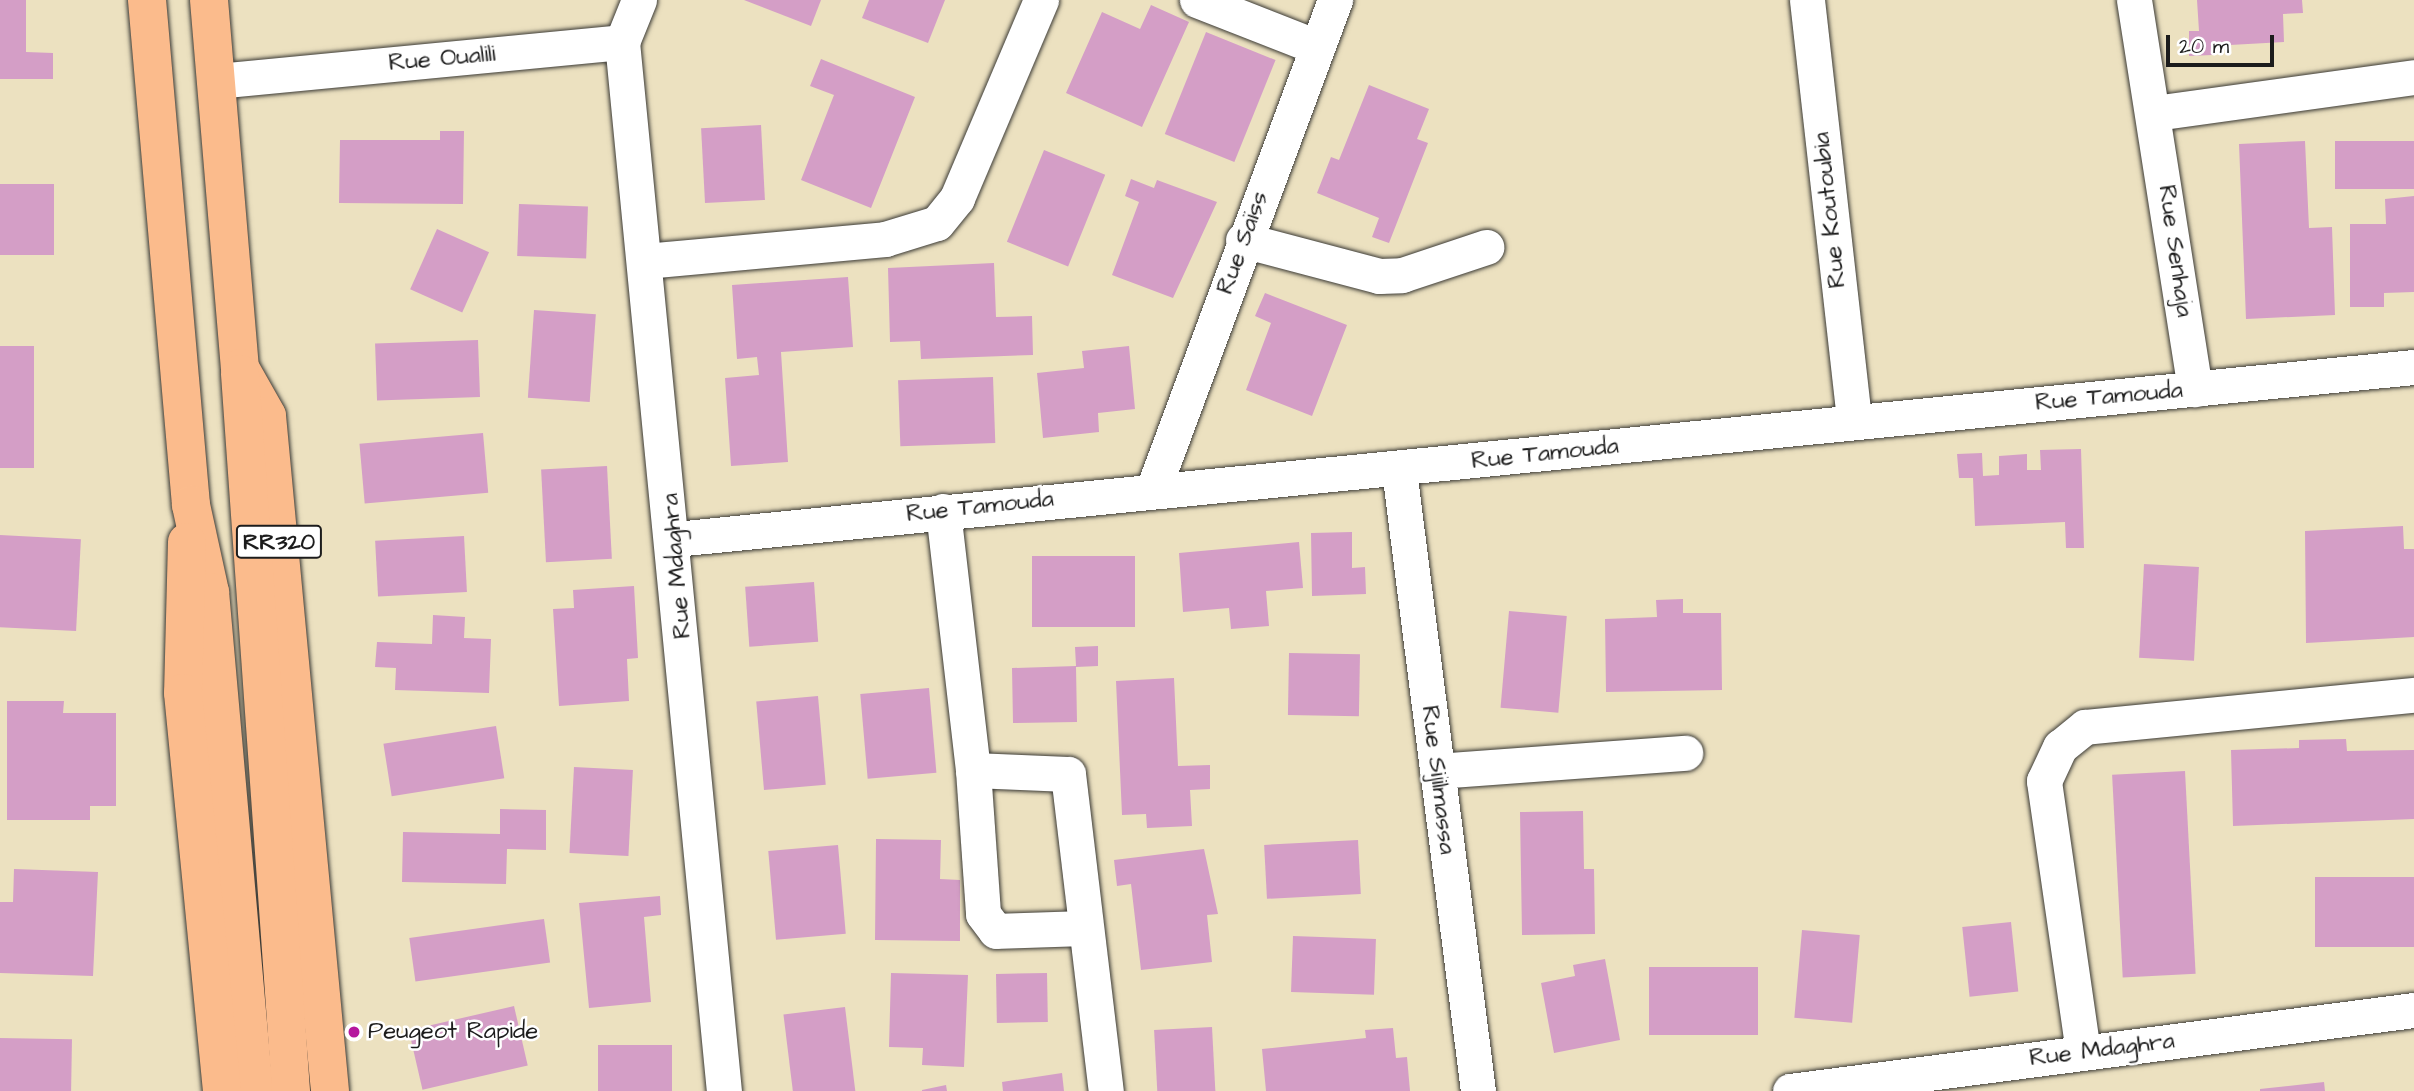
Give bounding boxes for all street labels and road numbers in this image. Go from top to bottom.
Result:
street label: Rue Oualili [387,40,497,78]
street label: Rue Koutoubia [1807,131,1853,289]
street label: Rue Senhaja [2151,183,2199,319]
street label: Rue Saïss [1211,188,1275,298]
street label: Rue Tamouda [2034,376,2184,418]
street label: Rue Tamouda [1470,432,1620,476]
street label: Rue Tamouda [905,485,1055,529]
street label: Rue Mdaghra [656,492,698,640]
road number: RR320 [235,522,323,562]
street label: Rue Sijilmassa [1415,704,1461,856]
street label: Rue Mdaghra [2028,1027,2176,1073]

